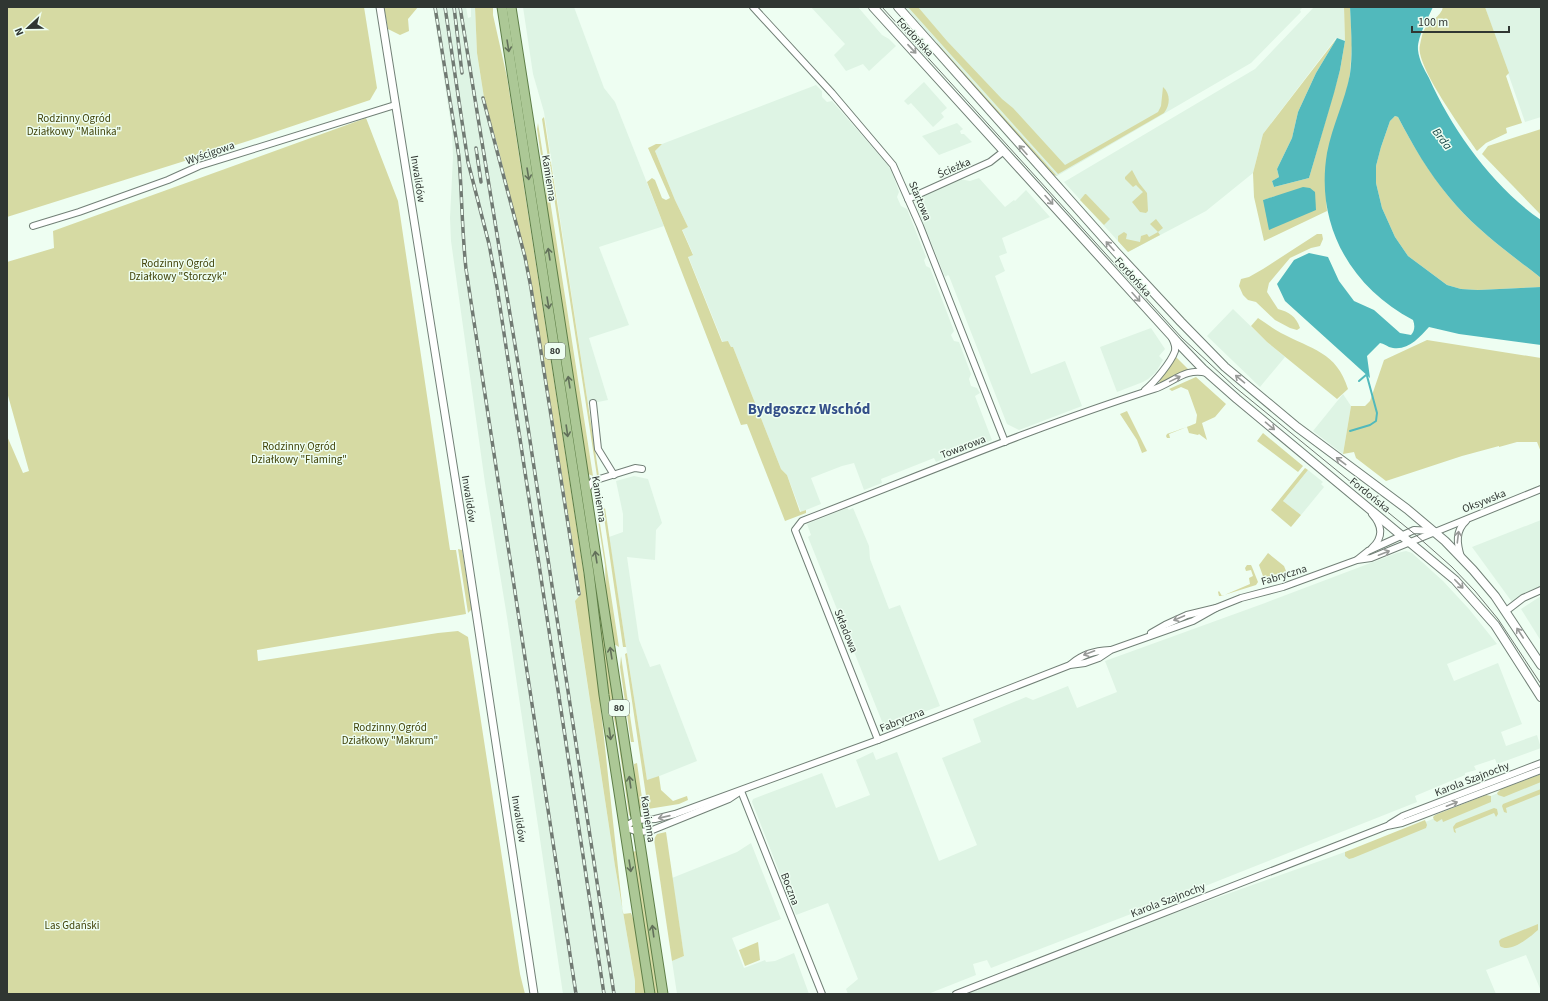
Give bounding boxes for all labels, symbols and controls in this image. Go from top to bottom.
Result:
north arrow [8,8,48,48]
scale bar [1412,8,1509,34]
street label: Fordońska [893,14,937,60]
text: 100 m [1418,14,1448,31]
text: N [11,25,28,38]
one-way arrow [504,39,512,52]
one-way arrow [907,44,917,54]
park label: Rodzinny Ogród Działkowy "Malinka" [27,111,121,139]
water label: Brda [1428,124,1456,154]
street label: Wyścigowa [184,138,236,168]
one-way arrow [1019,144,1028,155]
street label: Inwalidów [407,154,429,204]
street label: Kamienna [538,154,560,202]
street label: Ścieżka [935,154,973,182]
one-way arrow [524,167,532,180]
street label: Startowa [905,179,935,223]
one-way arrow [1044,195,1053,205]
one-way arrow [1106,241,1115,251]
one-way arrow [545,248,553,261]
street label: Fordońska [1111,254,1155,300]
park label: Rodzinny Ogród Działkowy "Storczyk" [129,256,227,284]
one-way arrow [1132,292,1141,302]
one-way arrow [544,296,552,309]
road number: 80 [545,343,565,359]
one-way arrow [1169,375,1181,382]
one-way arrow [1235,375,1245,384]
one-way arrow [565,376,573,389]
district label: Bydgoszcz Wschód [748,399,870,420]
one-way arrow [1264,421,1275,430]
one-way arrow [563,424,571,437]
street label: Towarowa [938,432,988,462]
park label: Rodzinny Ogród Działkowy "Flaming" [251,439,347,467]
one-way arrow [1336,457,1347,465]
street label: Inwalidów [458,474,480,524]
street label: Fordońska [1346,474,1394,516]
street label: Kamienna [588,475,610,523]
street label: Oksywska [1460,485,1508,517]
one-way arrow [1455,531,1462,544]
one-way arrow [1378,548,1390,556]
one-way arrow [592,551,600,564]
street label: Fabryczna [1259,561,1309,589]
one-way arrow [1454,579,1464,589]
street label: Składowa [831,607,861,655]
one-way arrow [1174,615,1186,623]
one-way arrow [1516,627,1524,638]
one-way arrow [607,647,615,660]
one-way arrow [1083,650,1095,658]
road number: 80 [609,700,629,716]
street label: Fabryczna [877,704,927,736]
park label: Rodzinny Ogród Działkowy "Makrum" [342,720,438,748]
one-way arrow [606,727,614,740]
street label: Karola Szajnochy [1433,758,1511,800]
one-way arrow [626,776,634,789]
street label: Inwalidów [508,794,530,844]
street label: Kamienna [637,795,659,843]
one-way arrow [1445,800,1457,808]
one-way arrow [658,813,671,821]
one-way arrow [626,859,634,872]
street label: Boczna [777,871,803,907]
street label: Karola Szajnochy [1129,879,1207,921]
park label: Las Gdański [45,918,99,933]
one-way arrow [649,925,657,938]

